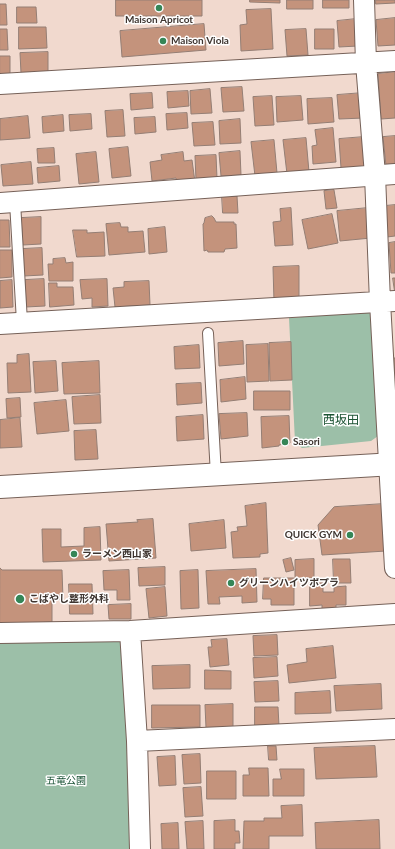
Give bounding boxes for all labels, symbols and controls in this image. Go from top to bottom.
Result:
marker: Maison Apricot [154,3,164,13]
place label: Maison Apricot [125,14,193,26]
place label: Maison Viola [171,35,229,47]
marker: Maison Viola [158,36,168,46]
district label: 西坂田 [323,413,359,427]
place label: Sasori [293,436,320,448]
marker: Sasori [280,437,290,447]
place label: QUICK GYM [285,529,342,541]
marker: QUICK GYM [345,530,355,540]
place label: ラーメン西山家 [82,548,152,560]
marker: ラーメン西山家 [69,549,79,559]
place label: グリーンハイツポプラ [239,577,339,589]
marker: グリーンハイツポプラ [226,578,236,588]
marker: こばやし整形外科 [14,593,26,605]
place label: こばやし整形外科 [29,593,109,605]
park label: 五竜公園 [46,775,86,787]

